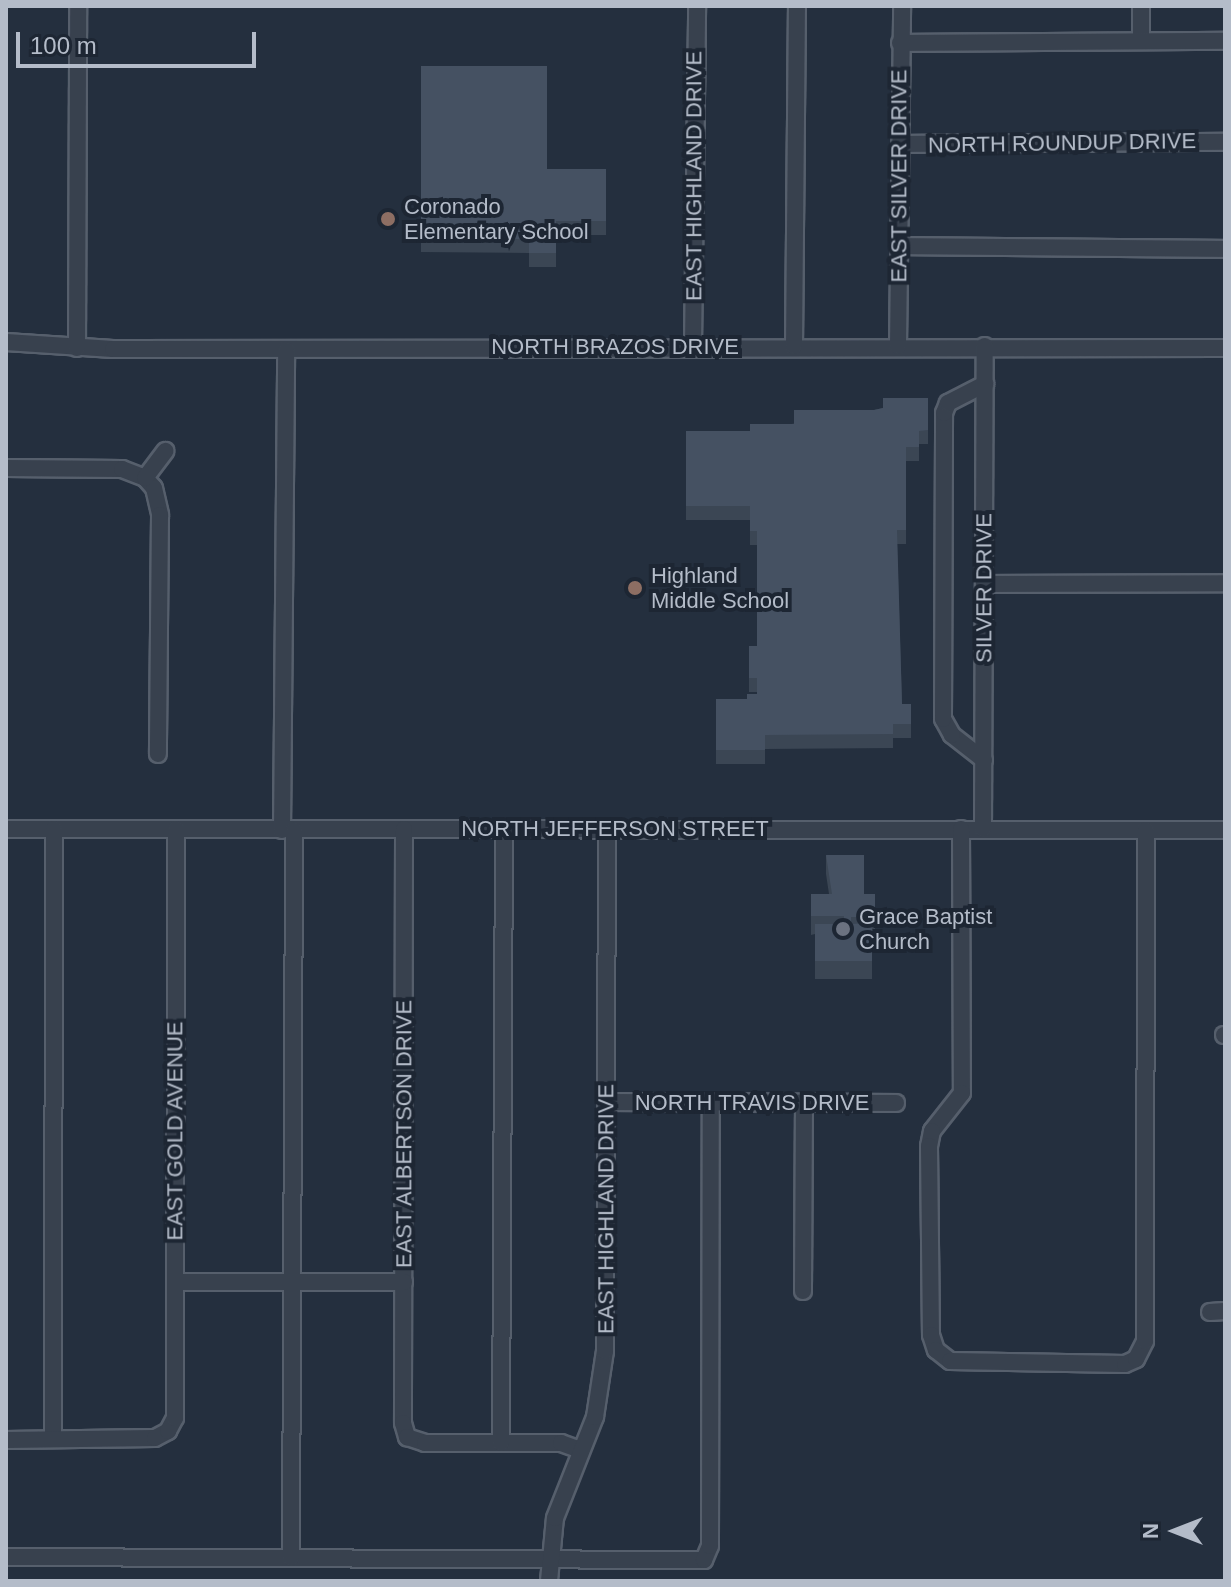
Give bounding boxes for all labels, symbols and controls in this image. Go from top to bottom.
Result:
scale bar [20,16,260,66]
text: 100 m [30,32,97,59]
street label: EAST HIGHLAND DRIVE [681,51,707,301]
street label: EAST SILVER DRIVE [886,69,912,283]
street label: NORTH ROUNDUP DRIVE [928,127,1196,159]
place label: Coronado Elementary School [404,193,589,244]
marker: Coronado Elementary School [379,210,397,228]
street label: NORTH BRAZOS DRIVE [491,334,739,360]
street label: SILVER DRIVE [971,513,997,663]
place label: Highland Middle School [651,562,789,614]
marker: Highland Middle School [626,579,644,597]
street label: NORTH JEFFERSON STREET [461,816,769,842]
place label: Grace Baptist Church [859,903,992,954]
marker: Grace Baptist Church [834,920,852,938]
street label: EAST ALBERTSON DRIVE [391,999,417,1269]
street label: EAST GOLD AVENUE [162,1021,188,1241]
street label: EAST HIGHLAND DRIVE [593,1084,619,1334]
street label: NORTH TRAVIS DRIVE [634,1090,870,1116]
north arrow [1135,1491,1215,1571]
text: N [1138,1523,1163,1539]

